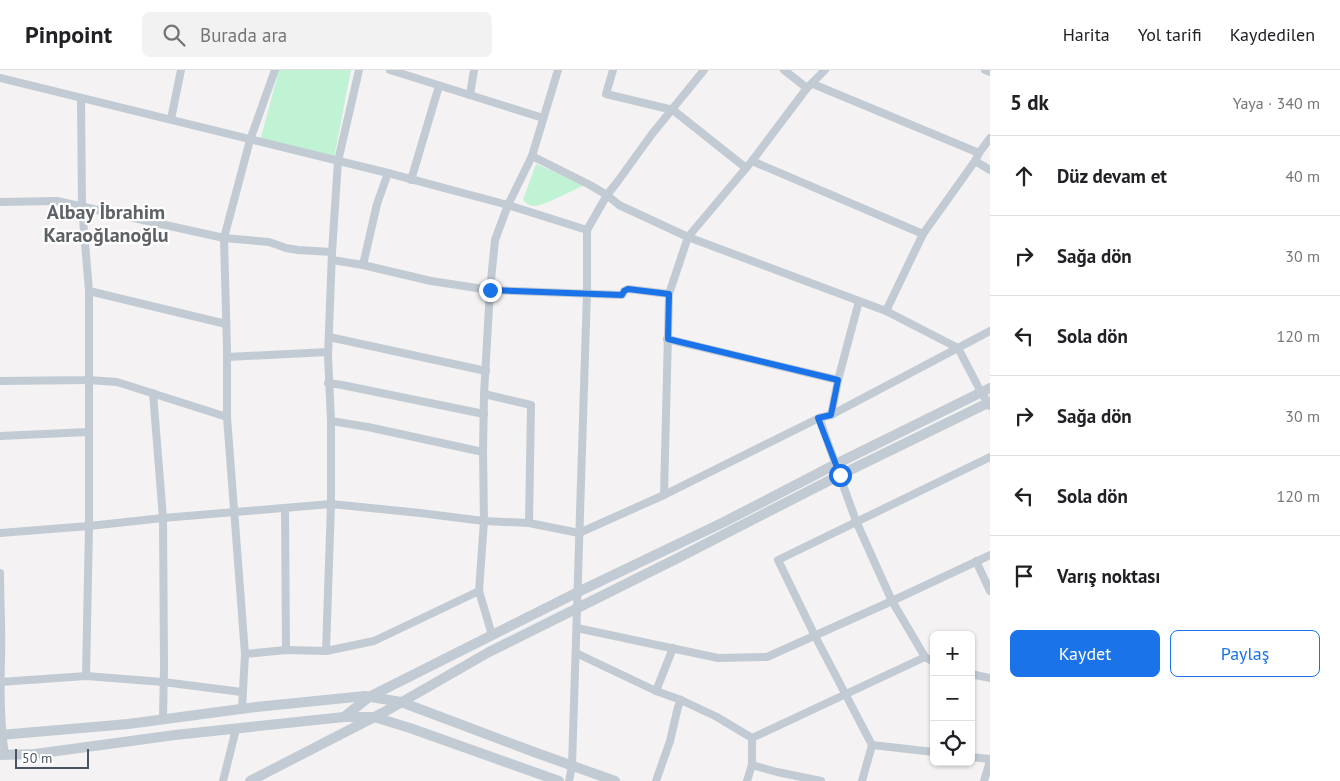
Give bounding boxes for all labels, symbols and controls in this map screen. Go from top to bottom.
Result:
search box [142,12,492,57]
text: Pinpoint [25,19,112,50]
icon: search [160,21,188,49]
text: Burada ara [200,23,287,47]
text: Harita [1063,23,1110,46]
text: Yol tarifi [1138,23,1202,46]
text: Kaydedilen [1230,23,1315,46]
text: 5 dk [1010,89,1049,116]
text: Yaya · 340 m [1233,93,1320,113]
icon: ahead [1010,162,1038,190]
text: Düz devam et [1057,164,1167,188]
text: 40 m [1285,166,1320,186]
district label: Albay İbrahim Karaoğlanoğlu [43,199,169,248]
icon: right [1010,242,1038,270]
text: Sağa dön [1057,244,1132,268]
text: 30 m [1285,246,1320,266]
route end [479,279,502,302]
icon: left [1010,322,1038,350]
text: Sola dön [1057,324,1128,348]
text: 120 m [1277,326,1320,346]
icon: right [1010,402,1038,430]
text: Sağa dön [1057,404,1132,428]
text: 30 m [1285,406,1320,426]
route start [829,464,852,487]
icon: left [1010,482,1038,510]
text: Sola dön [1057,484,1128,508]
text: 120 m [1277,486,1320,506]
icon: arrive [1010,562,1038,590]
text: Varış noktası [1057,564,1160,588]
button: Kaydet [1010,630,1160,677]
button: Paylaş [1170,630,1320,677]
map controls [930,631,975,766]
button: + [930,631,975,676]
button: − [930,676,975,721]
button: locate [930,721,975,766]
scale bar [15,746,89,769]
text: 50 m [22,749,52,767]

